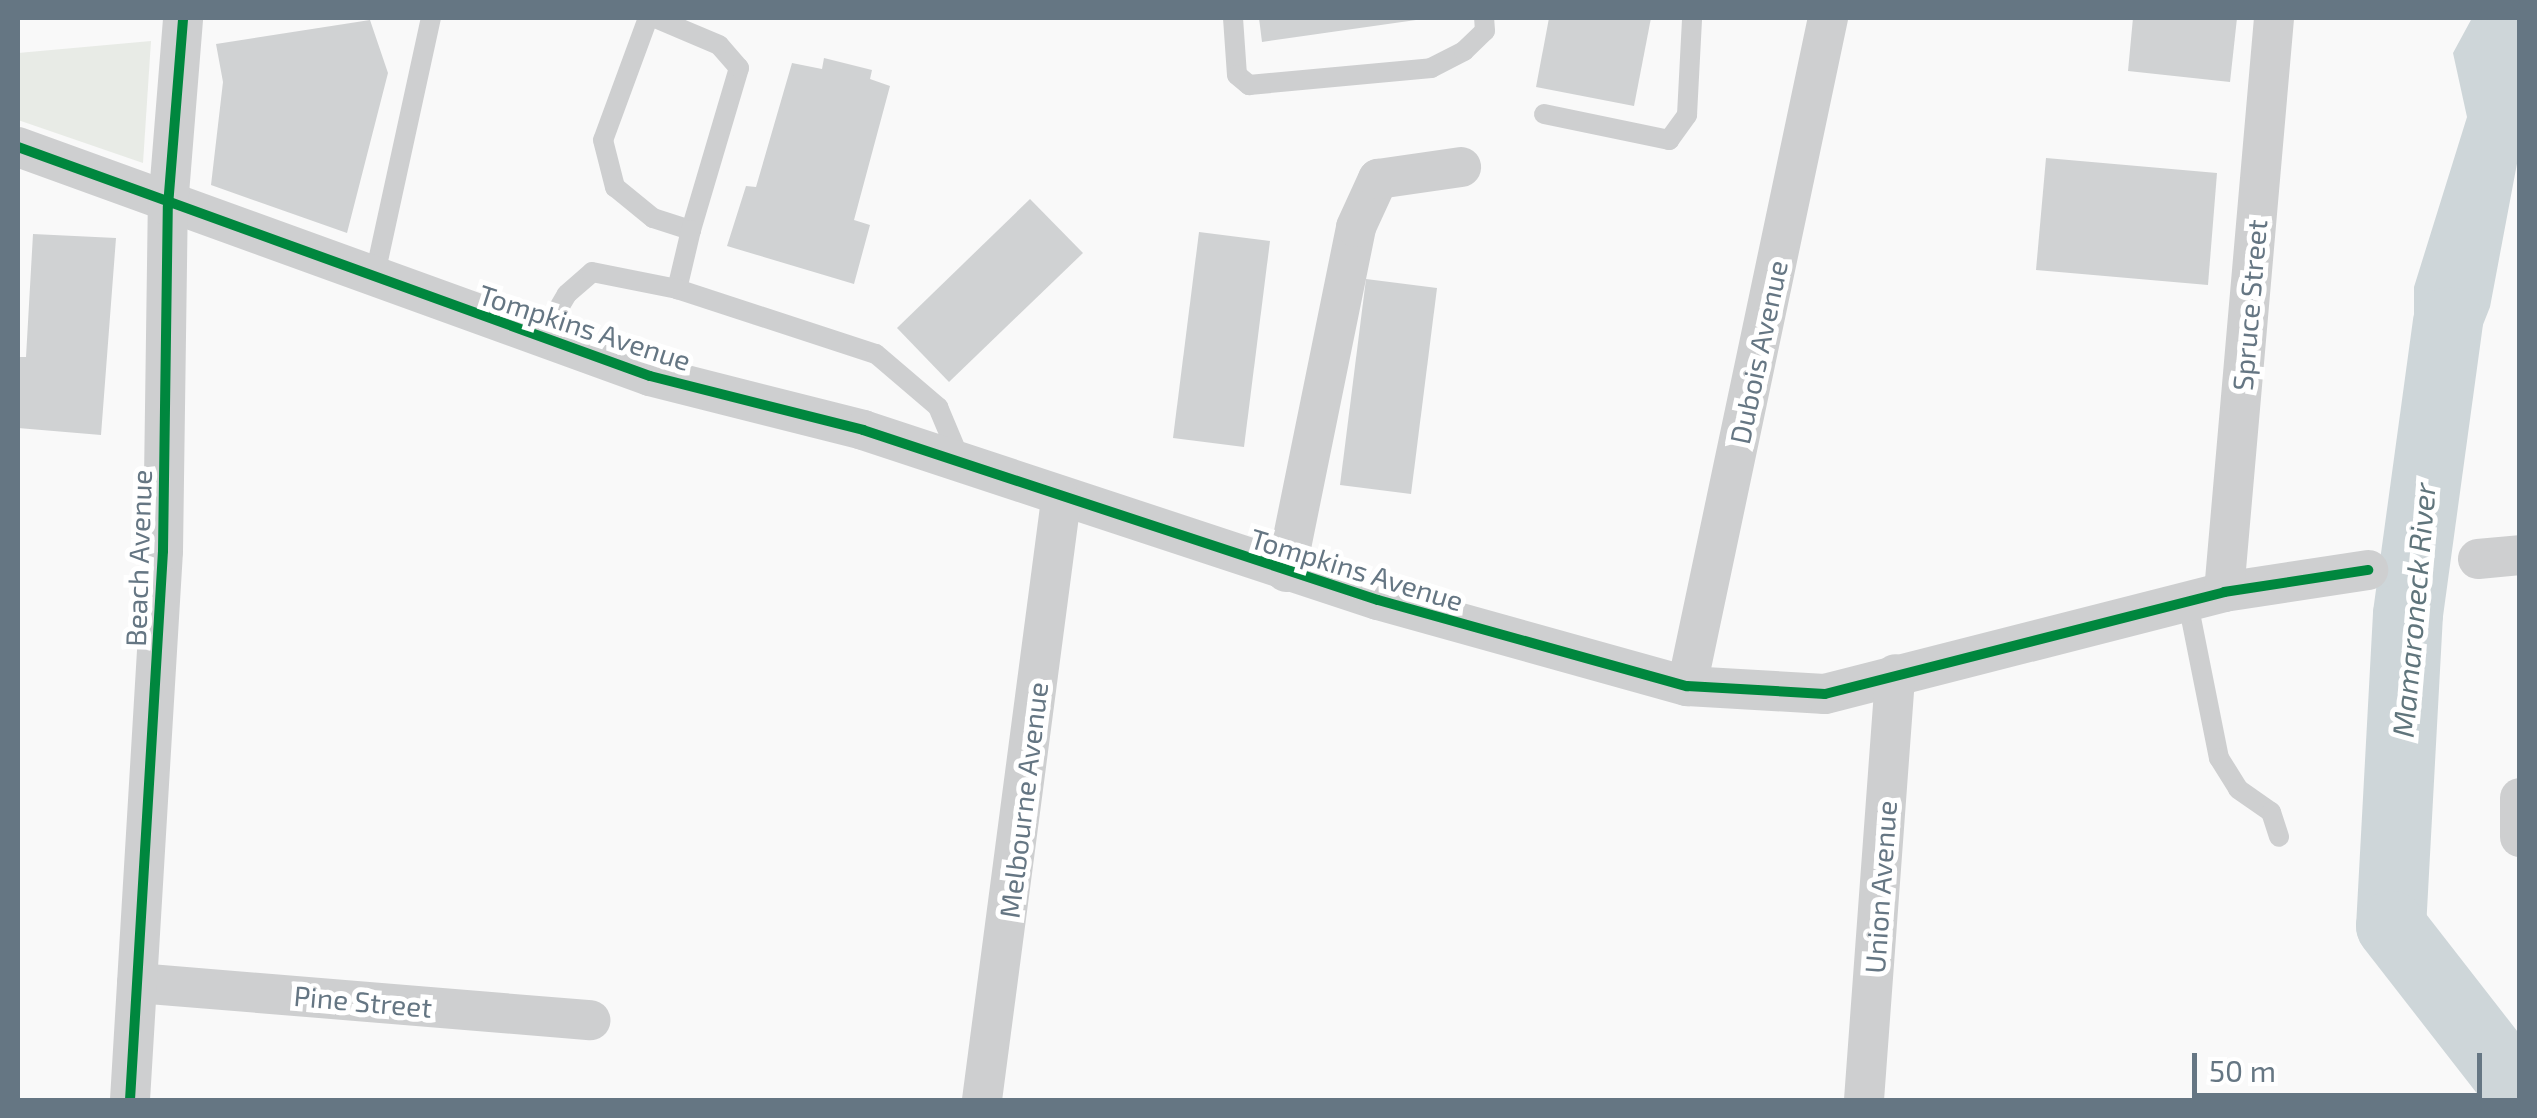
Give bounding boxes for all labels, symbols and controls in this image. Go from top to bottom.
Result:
street label: Spruce Street [2225,218,2273,392]
street label: Dubois Avenue [1722,257,1794,447]
street label: Tompkins Avenue [474,277,696,377]
street label: Beach Avenue [118,469,158,647]
water label: Mamaroneck River [2384,481,2442,739]
street label: Tompkins Avenue [1246,521,1468,617]
street label: Melbourne Avenue [992,680,1054,920]
street label: Union Avenue [1857,799,1903,975]
street label: Pine Street [292,978,434,1024]
scale bar [2197,1033,2487,1095]
text: 50 m [2209,1052,2276,1088]

